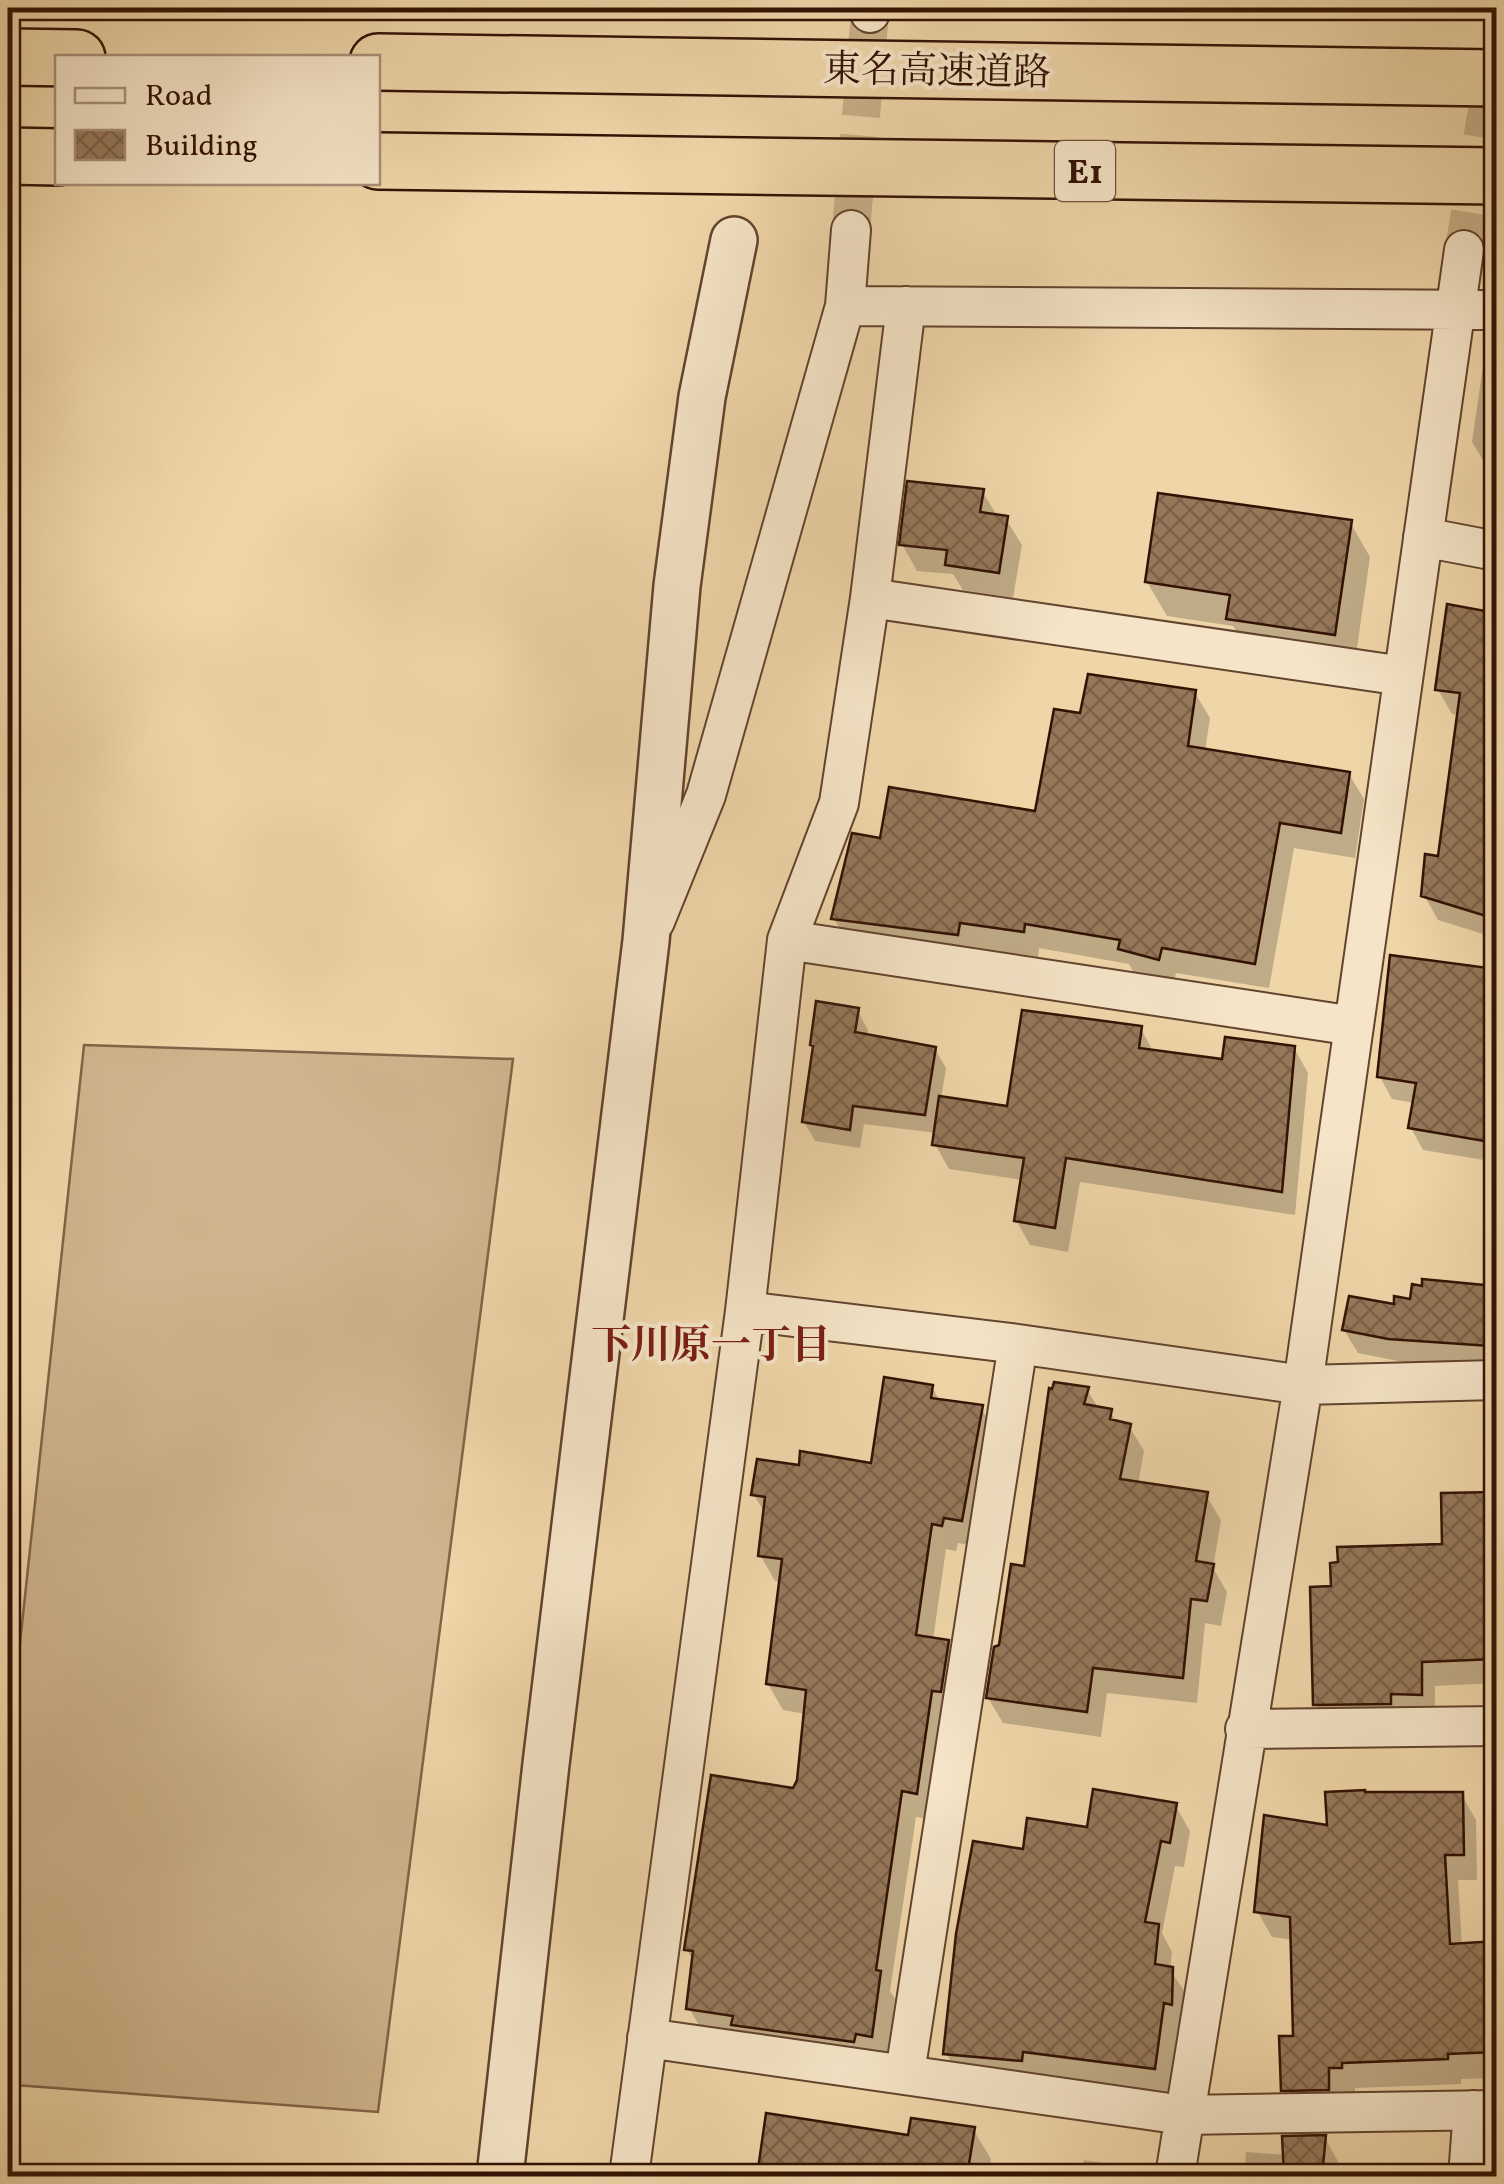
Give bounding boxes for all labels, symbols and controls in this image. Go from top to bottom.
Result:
street label: 東名高速道路 [822,45,1051,102]
legend [55,55,380,185]
text: Road [145,76,213,118]
text: Building [145,126,258,168]
road number: E1 [1055,141,1115,201]
district label: 下川原一丁目 [591,1320,831,1376]

